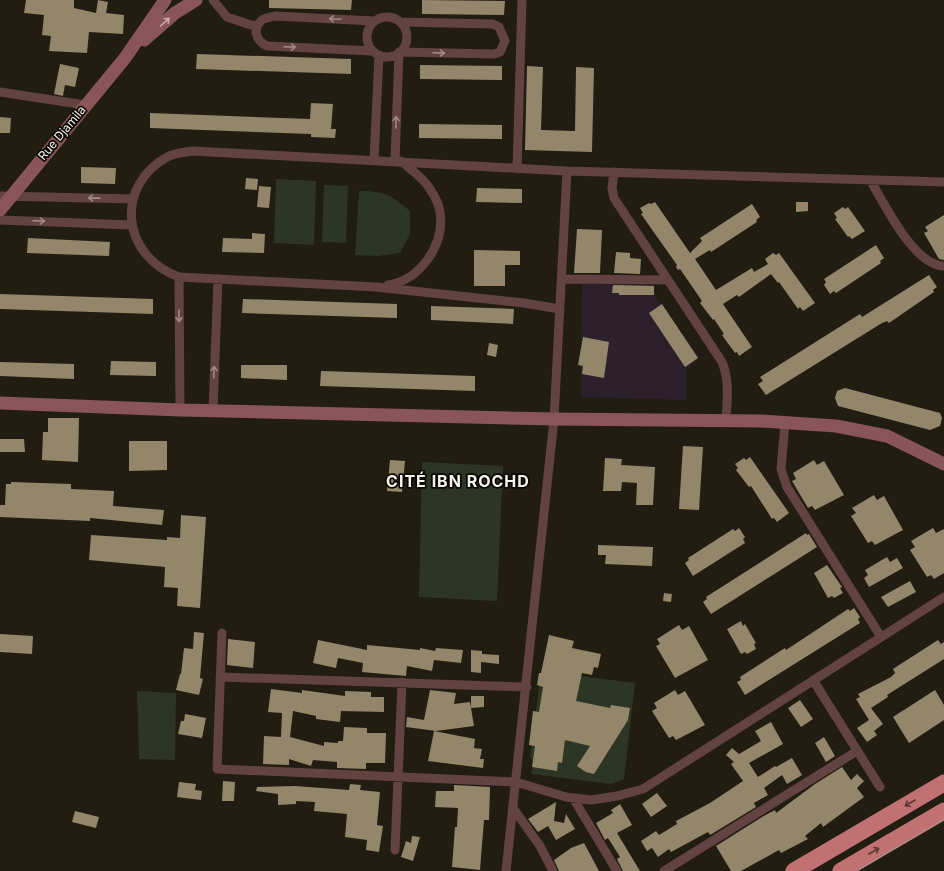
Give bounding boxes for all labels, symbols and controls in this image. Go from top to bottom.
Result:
one-way arrow [329,16,342,23]
one-way arrow [159,18,170,27]
one-way arrow [283,44,296,51]
one-way arrow [432,49,445,57]
street label: Rue Djamila [34,102,89,163]
one-way arrow [393,116,400,129]
one-way arrow [88,194,101,202]
one-way arrow [32,218,45,225]
one-way arrow [175,309,183,322]
one-way arrow [211,366,218,379]
district label: CITÉ IBN ROCHD [386,471,530,491]
one-way arrow [904,799,916,807]
one-way arrow [868,847,880,855]

